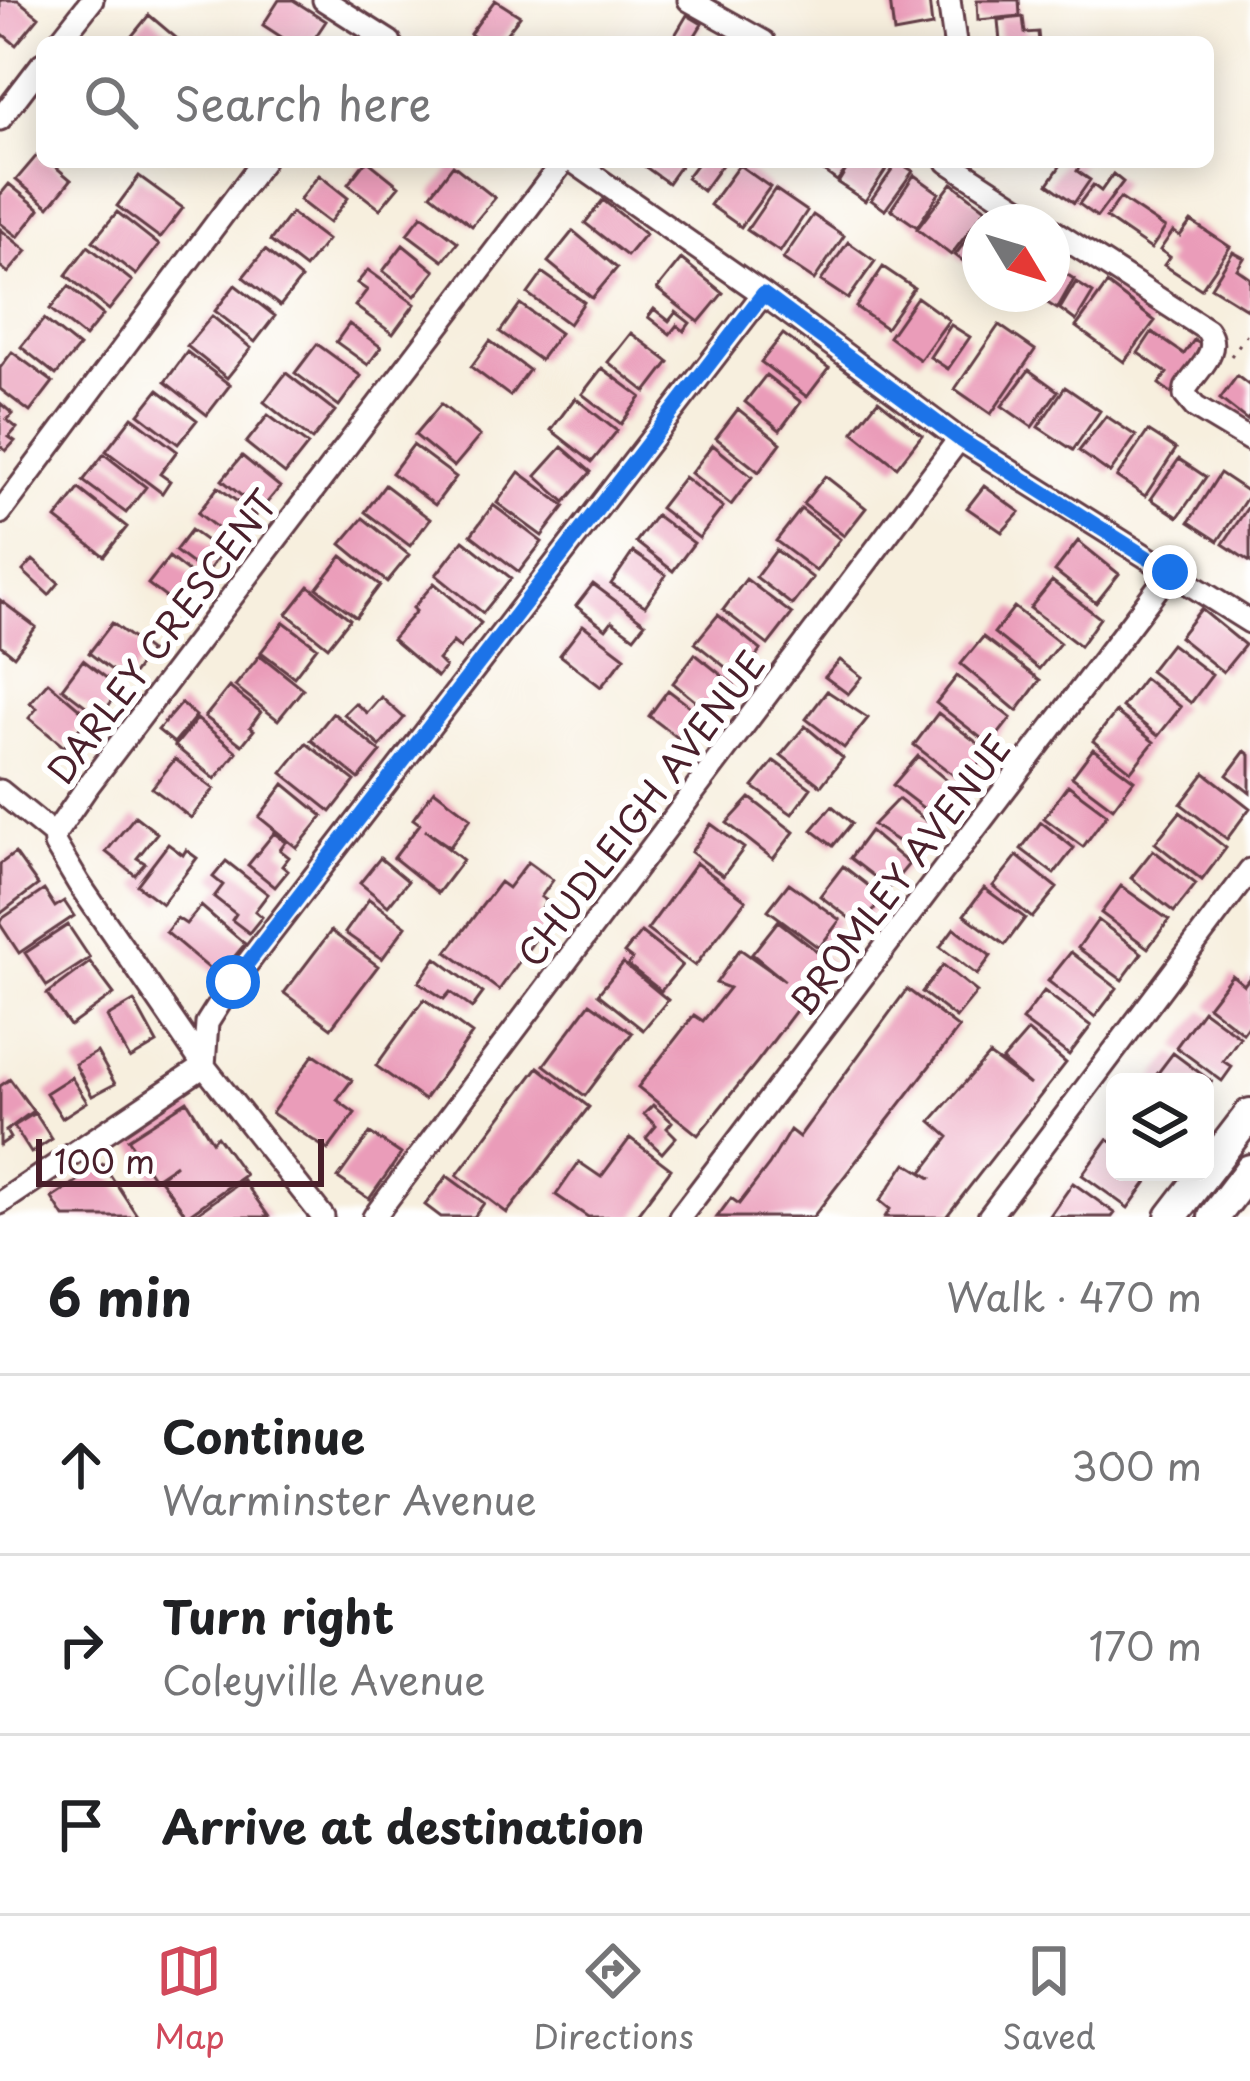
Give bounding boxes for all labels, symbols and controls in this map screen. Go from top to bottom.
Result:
search box [36,36,1214,168]
text: Search here [174,68,431,136]
icon: search [78,69,144,135]
north arrow [962,204,1070,312]
street label: DARLEY CRESCENT [33,478,290,794]
route end [1143,545,1197,599]
street label: CHUDLEIGH AVENUE [503,639,777,977]
street label: BROMLEY AVENUE [775,722,1023,1026]
route start [206,955,260,1009]
map controls [1106,1073,1214,1181]
button: layers [1106,1073,1214,1181]
scale bar [36,1133,324,1186]
text: 100 m [54,1135,155,1185]
text: 6 min [48,1257,192,1334]
text: Walk · 470 m [946,1266,1202,1325]
text: Continue [162,1401,365,1469]
icon: ahead [48,1432,114,1498]
text: 300 m [1071,1435,1202,1494]
text: Warminster Avenue [162,1469,537,1528]
text: Turn right [162,1581,394,1649]
icon: right [48,1612,114,1678]
text: 170 m [1089,1615,1202,1674]
text: Coleyville Avenue [162,1649,486,1708]
text: Arrive at destination [162,1791,645,1859]
icon: arrive [48,1792,114,1858]
tab: Map [154,1938,225,2060]
tab: Directions [533,1938,694,2060]
tab: Saved [1002,1938,1096,2060]

